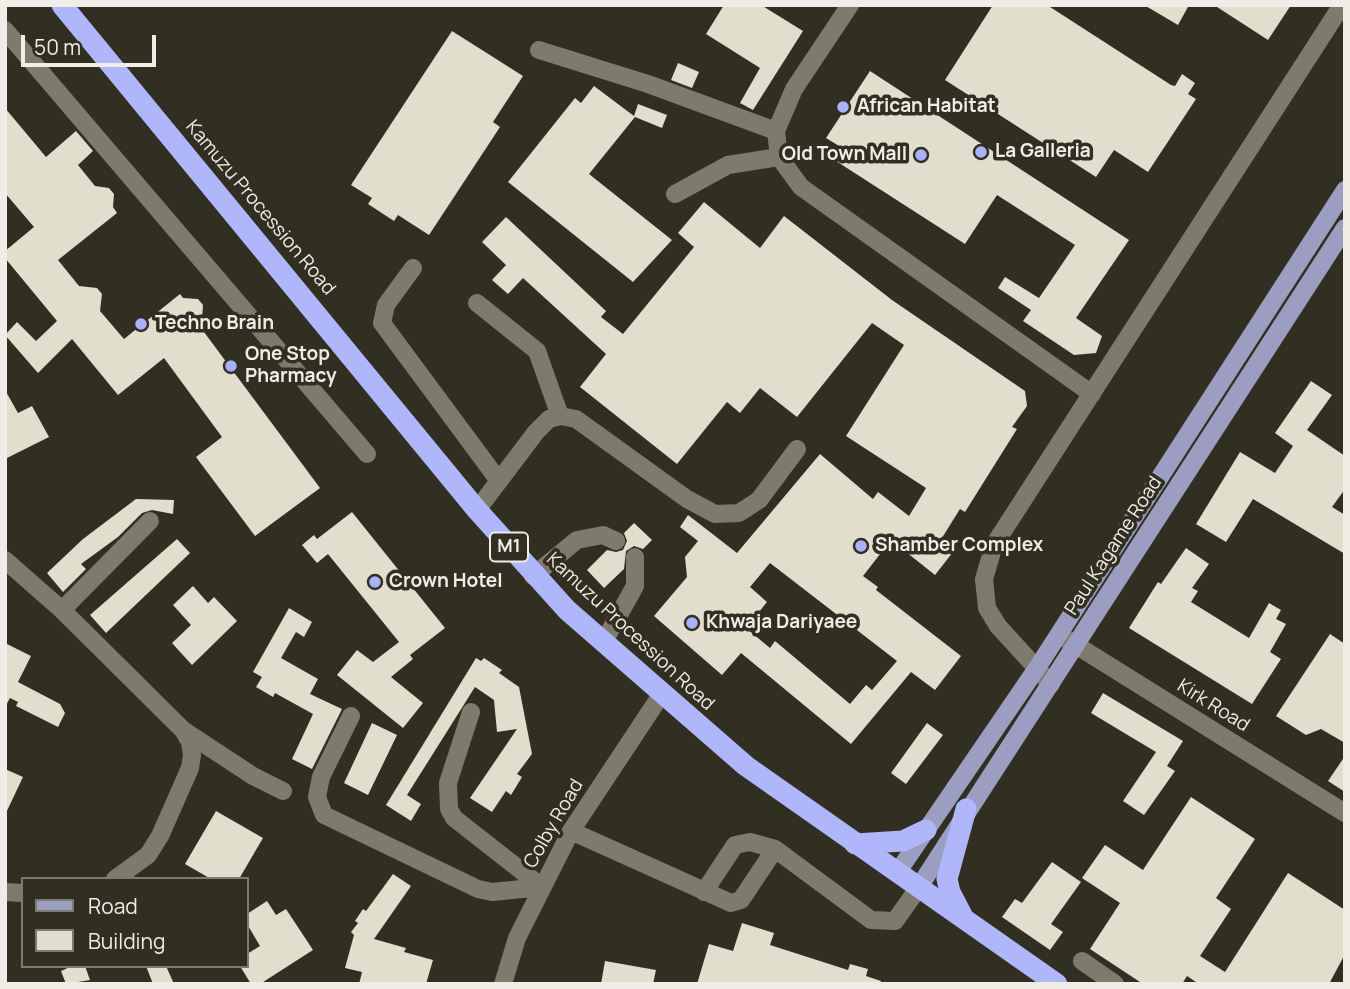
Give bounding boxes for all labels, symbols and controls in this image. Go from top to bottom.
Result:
scale bar [24,21,159,65]
text: 50 m [34,33,81,61]
place label: African Habitat [857,96,996,118]
marker: African Habitat [835,99,851,115]
street label: Kamuzu Procession Road [180,116,340,300]
place label: La Galleria [995,141,1091,163]
place label: Old Town Mall [782,144,907,166]
marker: La Galleria [973,144,989,160]
marker: Old Town Mall [913,147,929,163]
place label: Techno Brain [155,313,274,335]
marker: Techno Brain [133,316,149,332]
place label: One Stop Pharmacy [245,344,337,388]
marker: One Stop Pharmacy [223,358,239,374]
street label: Paul Kagame Road [1061,472,1167,620]
road number: M1 [490,532,528,562]
place label: Shamber Complex [875,535,1043,557]
marker: Shamber Complex [853,538,869,554]
street label: Kamuzu Procession Road [541,548,719,716]
place label: Crown Hotel [389,571,503,593]
marker: Crown Hotel [367,574,383,590]
place label: Khwaja Dariyaee [706,612,857,634]
marker: Khwaja Dariyaee [684,615,700,631]
street label: Kirk Road [1173,675,1253,737]
street label: Colby Road [519,775,589,873]
legend [21,877,248,968]
text: Road [88,892,138,920]
text: Building [88,927,165,955]

